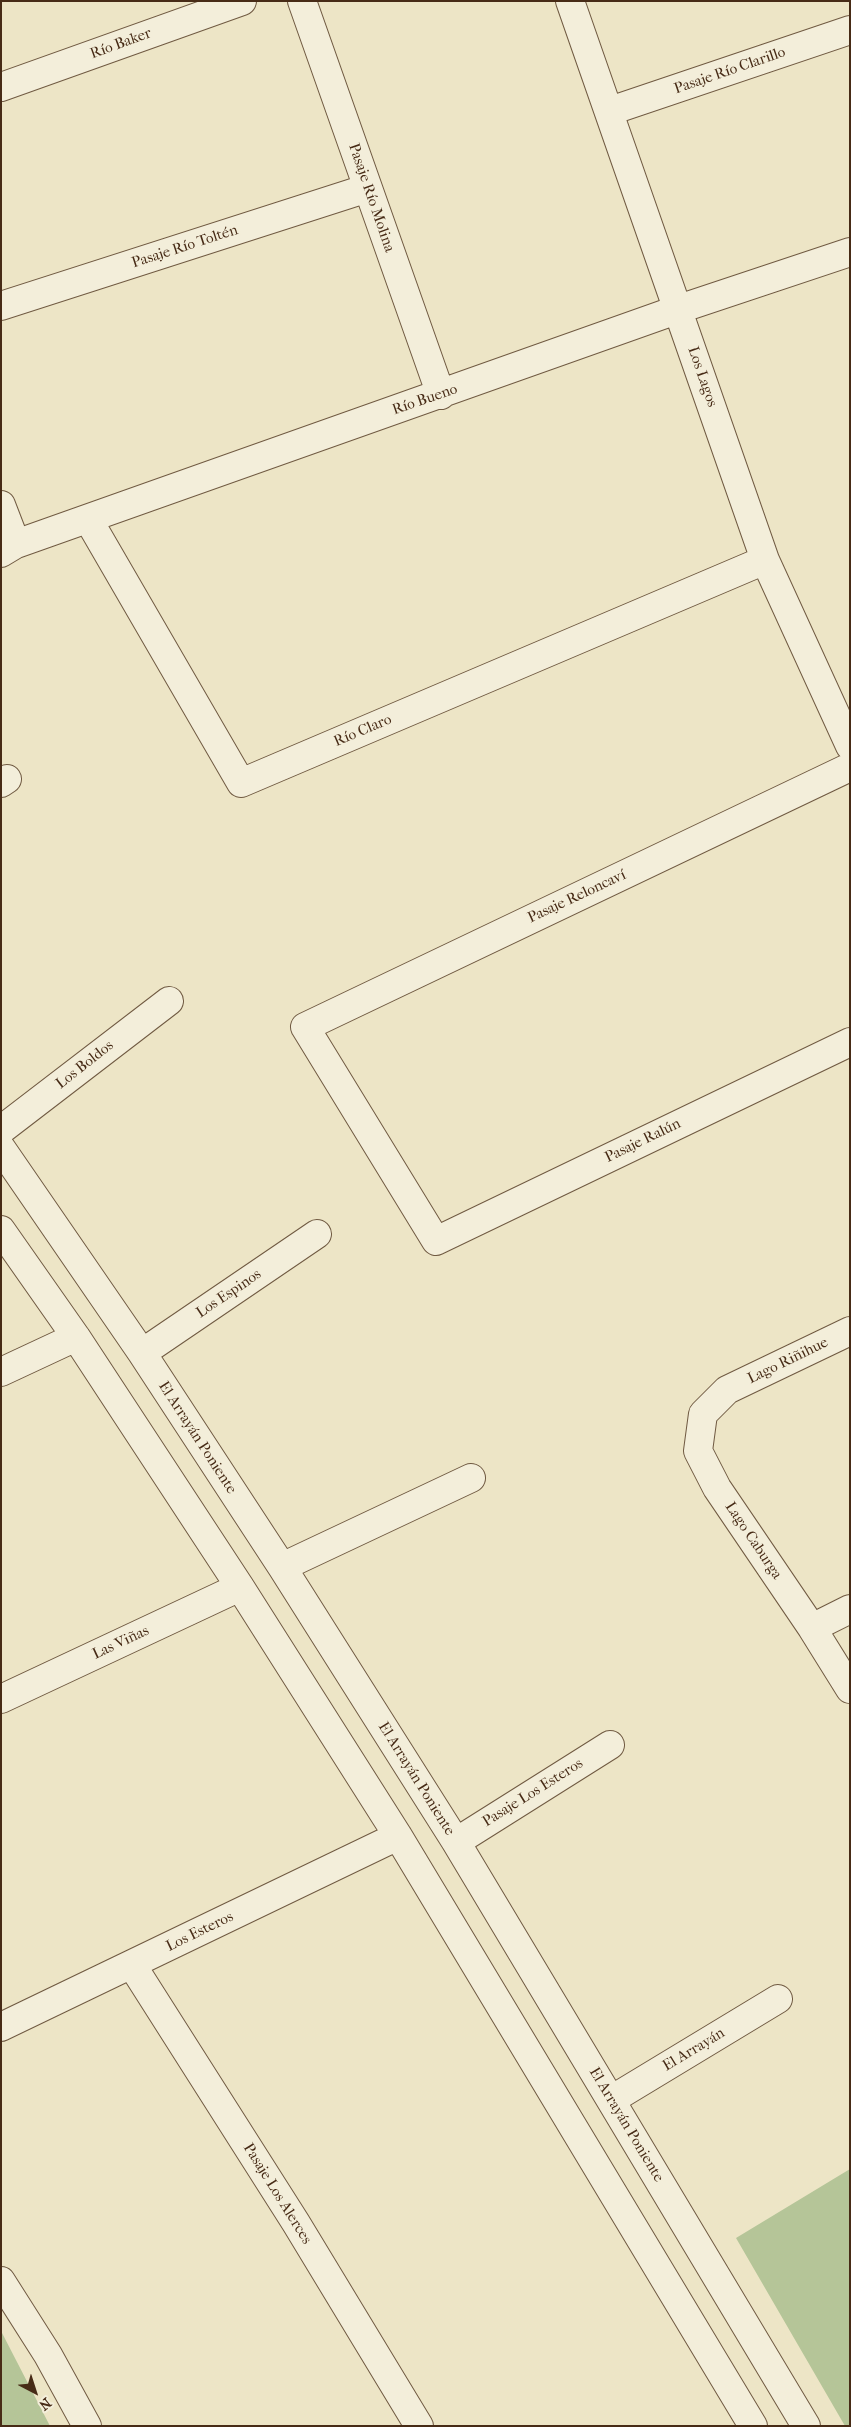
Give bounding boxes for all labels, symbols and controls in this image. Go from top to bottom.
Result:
street label: Río Baker [88,25,154,63]
street label: Pasaje Río Clarillo [672,44,788,98]
street label: Pasaje Río Molina [344,141,398,255]
street label: Pasaje Río Toltén [130,221,240,273]
street label: Los Lagos [683,344,721,410]
street label: Río Bueno [390,380,460,420]
street label: Río Claro [331,711,395,751]
street label: Pasaje Reloncaví [525,866,629,928]
street label: Los Boldos [53,1037,117,1093]
street label: Pasaje Ralún [602,1115,684,1167]
street label: Los Espinos [193,1266,265,1322]
street label: Lago Riñihue [745,1334,831,1388]
street label: El Arrayán Poniente [154,1378,240,1498]
street label: Lago Caburga [721,1499,785,1583]
street label: Las Viñas [90,1622,152,1664]
street label: El Arrayán Poniente [374,1719,458,1839]
street label: Pasaje Los Esteros [479,1755,587,1831]
street label: Los Esteros [164,1908,236,1956]
street label: El Arrayán [660,2024,728,2076]
street label: El Arrayán Poniente [585,2064,667,2186]
street label: Pasaje Los Alerces [239,2140,315,2248]
north arrow [10,2367,60,2417]
text: N [35,2394,54,2414]

